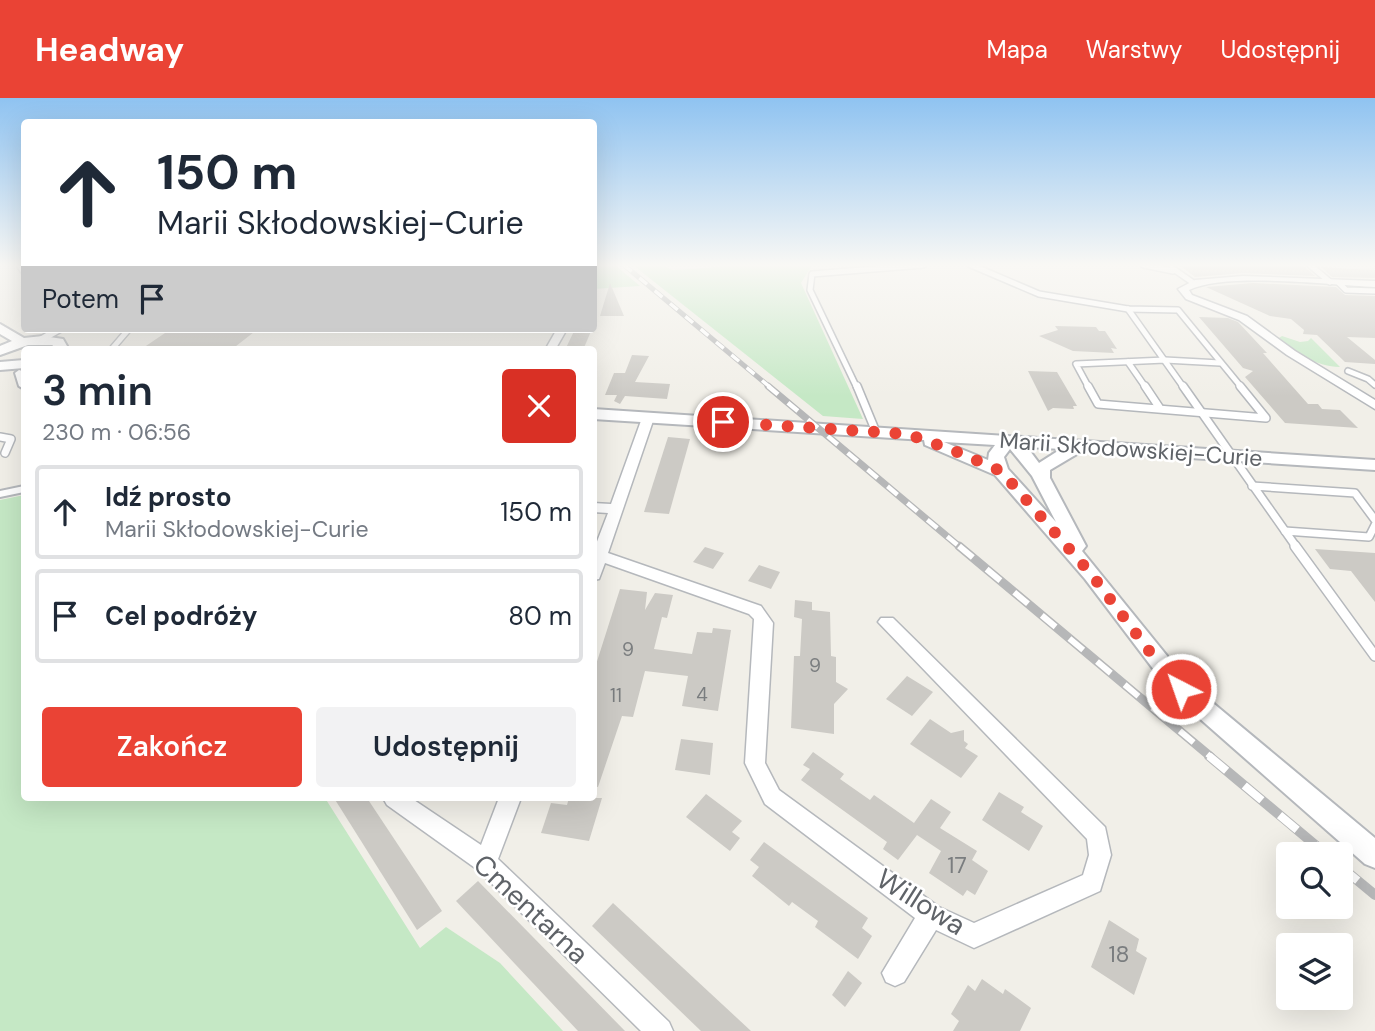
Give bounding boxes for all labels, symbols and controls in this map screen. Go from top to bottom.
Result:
text: Headway [35,28,184,71]
text: Mapa [986,34,1048,65]
text: Warstwy [1086,34,1182,65]
text: Udostępnij [1220,34,1340,65]
text: 150 m [157,140,297,204]
icon: ahead [42,147,133,238]
text: Marii Skłodowskiej-Curie [157,202,524,244]
icon: arrive [133,280,171,318]
text: Potem [42,282,119,316]
text: 3 min [42,363,153,418]
button: close [502,369,576,443]
pin [693,392,753,452]
icon: arrive [704,403,742,441]
text: 230 m · 06:56 [42,417,191,447]
street label: Marii Skłodowskiej-Curie [998,425,1264,473]
text: Idź prosto [105,480,232,514]
icon: ahead [46,493,84,531]
text: 150 m [500,495,572,529]
text: Marii Skłodowskiej-Curie [105,514,369,544]
icon: arrive [46,597,84,635]
text: Cel podróży [105,599,258,633]
text: 80 m [508,599,572,633]
house number: 9 [622,637,634,662]
position arrow [1144,652,1218,726]
house number: 9 [809,653,821,678]
house number: 4 [696,682,708,707]
house number: 11 [610,683,622,708]
button: Zakończ [42,707,302,787]
button: Udostępnij [316,707,576,787]
map controls [1276,842,1353,1010]
button: search [1276,842,1353,919]
street label: Cmentarna [465,846,597,972]
house number: 17 [947,850,967,880]
street label: Willowa [869,860,973,944]
button: layers [1276,933,1353,1010]
house number: 18 [1108,939,1130,969]

